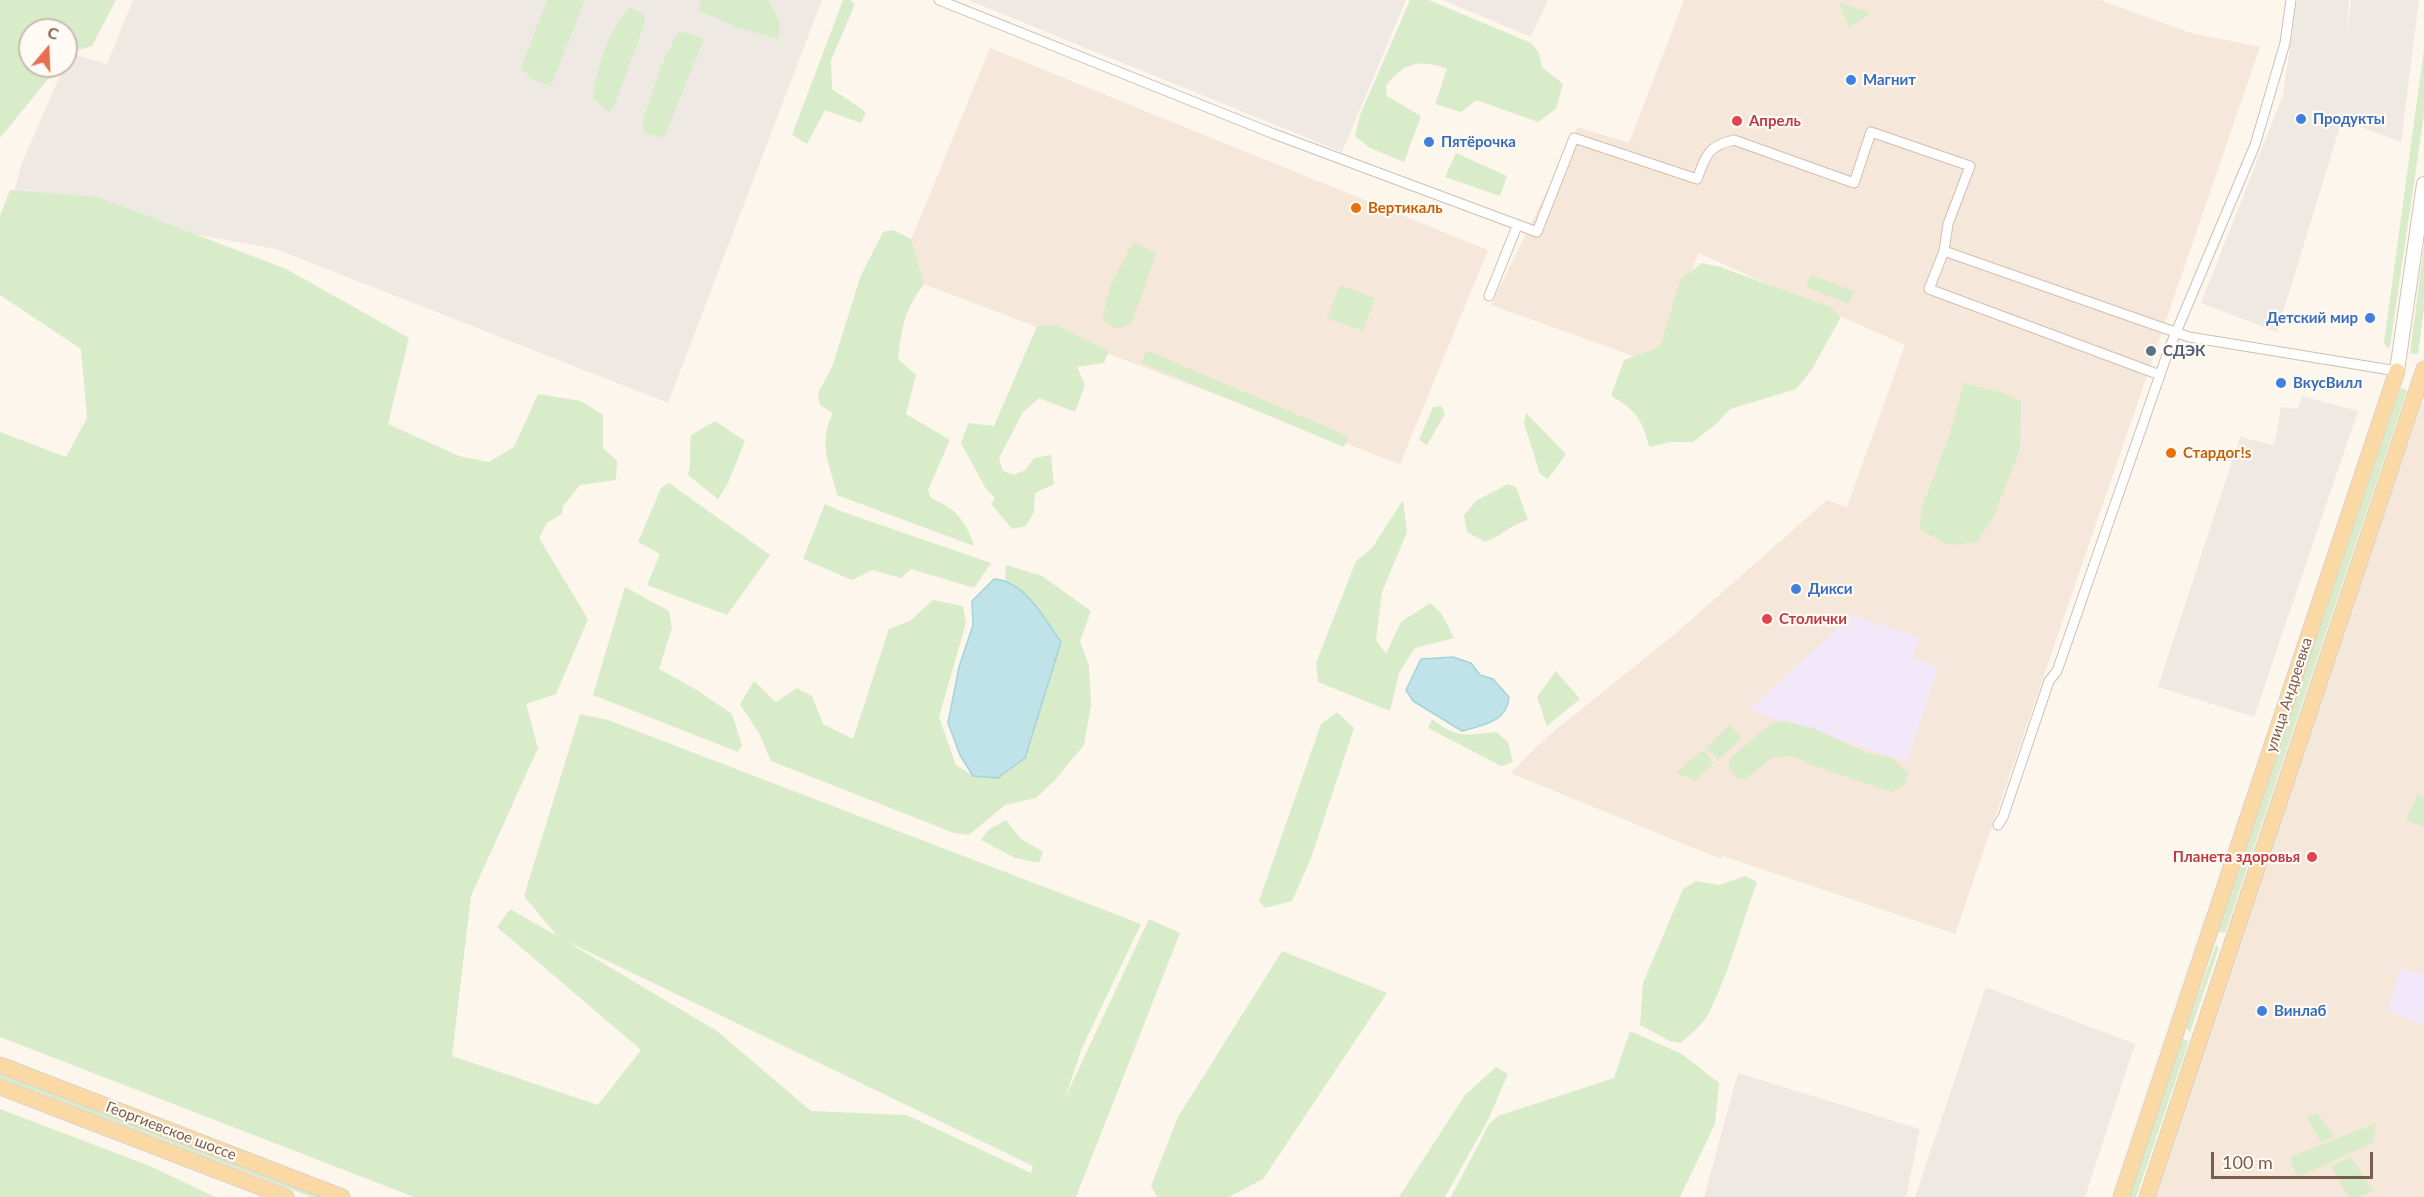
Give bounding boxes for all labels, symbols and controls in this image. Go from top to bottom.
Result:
north arrow [18,18,78,78]
text: С [45,22,61,43]
place label: Магнит [1863,71,1916,89]
marker: Магнит [1844,73,1858,87]
place label: Продукты [2313,110,2385,128]
place label: Апрель [1749,112,1801,130]
marker: Продукты [2294,112,2308,126]
marker: Апрель [1730,114,1744,128]
place label: Пятёрочка [1441,133,1516,151]
marker: Пятёрочка [1422,135,1436,149]
place label: Вертикаль [1368,199,1443,217]
marker: Вертикаль [1349,201,1363,215]
place label: Детский мир [2266,309,2358,327]
marker: Детский мир [2363,311,2377,325]
place label: СДЭК [2163,342,2206,360]
marker: СДЭК [2144,344,2158,358]
place label: ВкусВилл [2293,374,2362,392]
marker: ВкусВилл [2274,376,2288,390]
place label: Стардог!s [2183,444,2251,462]
marker: Стардог!s [2164,446,2178,460]
place label: Дикси [1808,580,1853,598]
marker: Дикси [1789,582,1803,596]
place label: Столички [1779,610,1847,628]
marker: Столички [1760,612,1774,626]
street label: улица Андреевка [2262,635,2316,755]
place label: Планета здоровья [2173,848,2300,866]
marker: Планета здоровья [2305,850,2319,864]
place label: Винлаб [2274,1002,2326,1020]
marker: Винлаб [2255,1004,2269,1018]
street label: Георгиевское шоссе [103,1098,239,1164]
scale bar [2214,1140,2376,1178]
text: 100 m [2222,1151,2273,1173]

